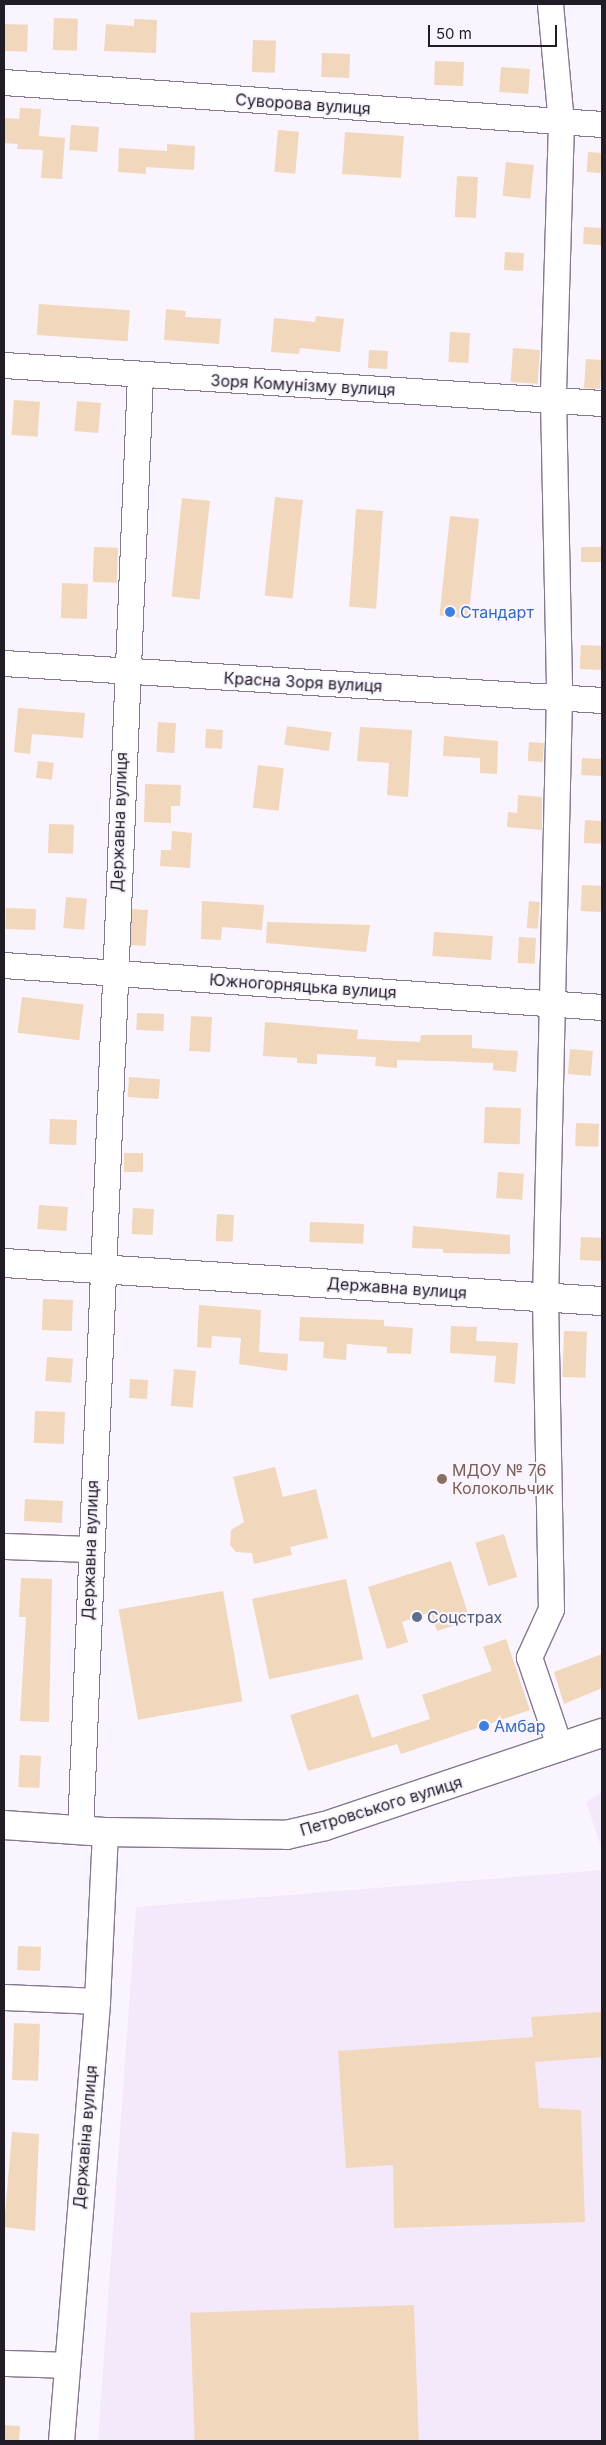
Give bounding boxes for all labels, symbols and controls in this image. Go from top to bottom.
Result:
scale bar [431,15,560,47]
text: 50 m [436,24,472,43]
street label: Суворова вулиця [235,90,371,118]
street label: Зоря Комунізму вулиця [210,371,396,399]
place label: Стандарт [460,602,534,622]
marker: Стандарт [444,606,456,618]
street label: Красна Зоря вулиця [223,668,383,696]
street label: Державна вулиця [107,752,131,892]
street label: Южногорняцька вулиця [209,970,397,1002]
street label: Державна вулиця [326,1274,468,1302]
place label: МДОУ № 76 Колокольчик [452,1460,554,1498]
marker: МДОУ № 76 Колокольчик [436,1473,448,1485]
street label: Державна вулиця [78,1480,102,1620]
place label: Соцстрах [427,1607,502,1627]
marker: Соцстрах [411,1611,423,1623]
place label: Амбар [494,1716,546,1736]
marker: Амбар [478,1720,490,1732]
street label: Петровського вулиця [298,1772,464,1840]
street label: Державіна вулиця [69,2064,101,2210]

